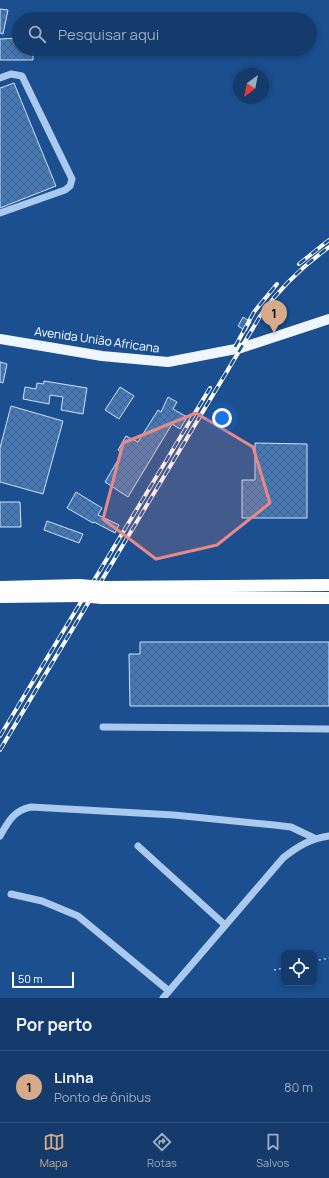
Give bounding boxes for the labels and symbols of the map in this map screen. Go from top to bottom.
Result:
north arrow [233,68,269,104]
pin: 1 [261,300,287,333]
street label: Avenida União Africana [33,322,161,357]
your location [212,408,232,428]
scale bar [12,970,74,989]

